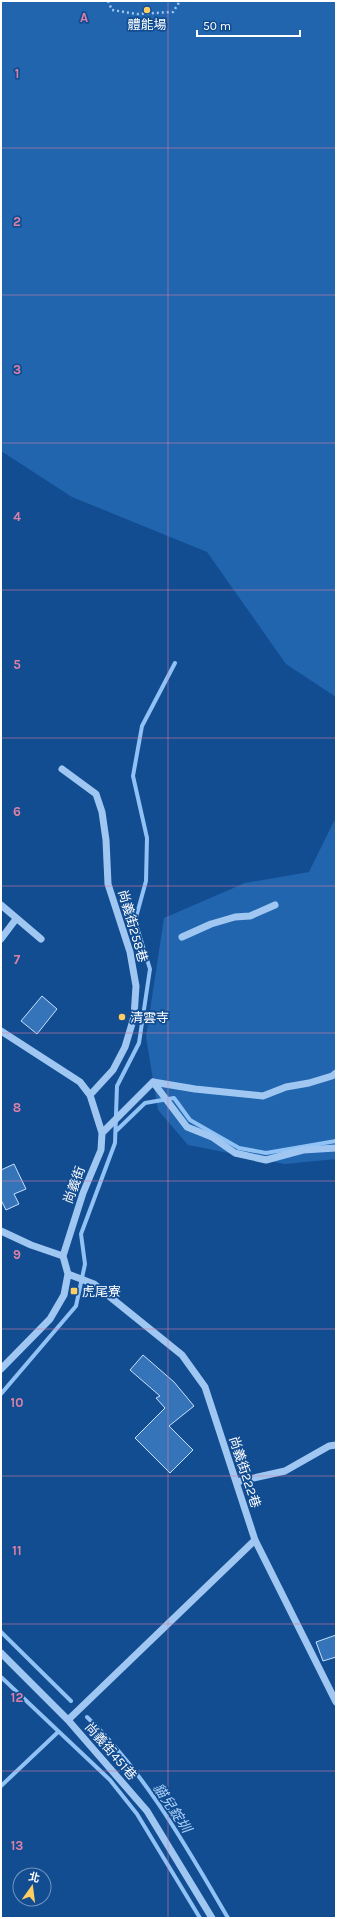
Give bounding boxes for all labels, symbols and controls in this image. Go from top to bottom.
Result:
marker: 體能場 [142,5,152,15]
text: A [80,10,88,25]
scale bar [197,12,300,38]
place label: 體能場 [127,17,167,32]
text: 50 m [203,19,231,33]
text: 1 [15,66,19,81]
text: 2 [13,214,21,229]
text: 3 [13,362,21,377]
text: 4 [13,509,21,524]
text: 5 [13,657,21,672]
text: 6 [13,804,21,819]
street label: 尚義街258巷 [115,888,151,964]
text: 7 [14,952,21,967]
place label: 清雲寺 [130,1010,169,1025]
marker: 清雲寺 [117,1012,127,1022]
text: 8 [13,1100,21,1115]
street label: 尚義街 [60,1164,88,1206]
text: 9 [13,1247,21,1262]
place label: 虎尾寮 [82,1284,121,1299]
marker: 虎尾寮 [69,1286,79,1296]
text: 10 [11,1395,23,1410]
street label: 尚義街222巷 [226,1434,264,1510]
text: 11 [12,1543,22,1558]
text: 12 [11,1690,23,1705]
street label: 尚義街451巷 [82,1719,140,1783]
water label: 貓兒錠圳 [149,1780,196,1838]
text: 13 [11,1838,23,1853]
north arrow [12,1867,52,1907]
text: 北 [27,1870,41,1885]

